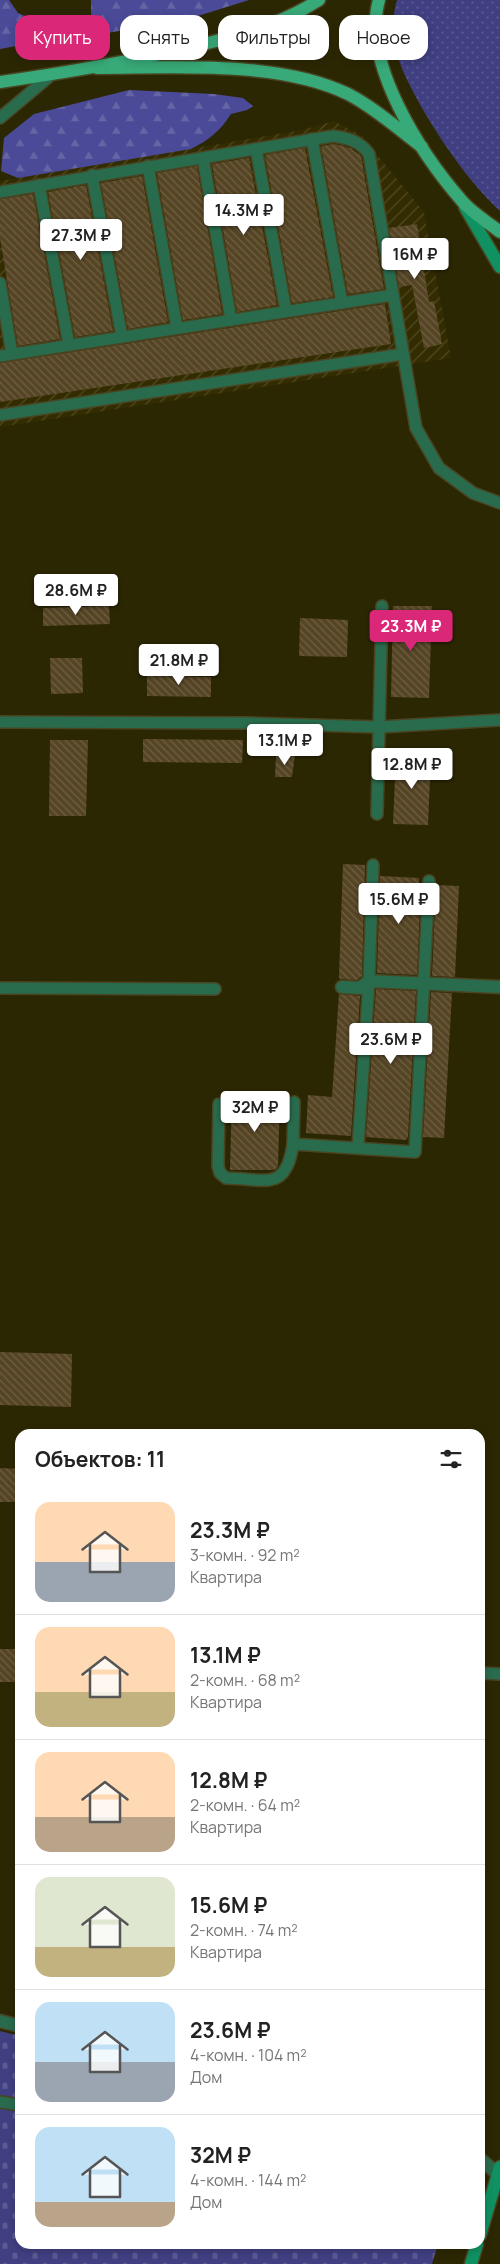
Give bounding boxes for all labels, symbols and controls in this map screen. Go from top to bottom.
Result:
chip: Купить [15,15,110,60]
chip: Снять [120,15,208,60]
chip: Фильтры [218,15,329,60]
chip: Новое [339,15,428,60]
pin: 14.3M ₽ [198,194,290,236]
text: 14.3M ₽ [215,199,273,221]
pin: 27.3M ₽ [35,218,127,261]
text: 27.3M ₽ [51,224,111,246]
pin: 16M ₽ [380,238,450,280]
text: 16M ₽ [393,243,437,265]
pin: 28.6M ₽ [30,574,122,616]
text: 28.6M ₽ [45,579,107,601]
pin: 23.3M ₽ [365,610,457,652]
text: 23.3M ₽ [381,615,441,637]
pin: 21.8M ₽ [133,644,225,686]
text: 21.8M ₽ [150,649,208,671]
pin: 13.1M ₽ [239,724,331,766]
text: 13.1M ₽ [258,729,312,751]
pin: 12.8M ₽ [366,748,458,790]
text: 12.8M ₽ [382,753,442,775]
pin: 15.6M ₽ [353,882,445,925]
text: 15.6M ₽ [369,888,429,910]
pin: 23.6M ₽ [345,1022,437,1065]
text: 23.6M ₽ [360,1028,422,1050]
pin: 32M ₽ [220,1090,290,1133]
text: 32M ₽ [232,1096,278,1118]
text: Объектов: 11 [35,1445,165,1473]
icon: filters [437,1445,465,1473]
text: 23.3M ₽ [190,1516,270,1544]
icon: home [75,1522,135,1582]
text: 3-комн. · 92 m² [190,1544,300,1566]
text: Квартира [190,1566,262,1588]
text: 13.1M ₽ [190,1641,261,1669]
icon: home [75,1647,135,1707]
text: 2-комн. · 68 m² [190,1669,300,1691]
text: Квартира [190,1691,262,1713]
text: 12.8M ₽ [190,1766,267,1794]
icon: home [75,1772,135,1832]
text: 2-комн. · 64 m² [190,1794,300,1816]
text: Квартира [190,1816,262,1838]
text: 15.6M ₽ [190,1891,267,1919]
icon: home [75,1897,135,1957]
text: 2-комн. · 74 m² [190,1919,298,1941]
text: Квартира [190,1941,262,1963]
text: 23.6M ₽ [190,2016,271,2044]
icon: home [75,2022,135,2082]
text: 4-комн. · 104 m² [190,2044,307,2066]
text: Дом [190,2066,222,2088]
text: 32M ₽ [190,2141,251,2169]
icon: home [75,2147,135,2207]
text: 4-комн. · 144 m² [190,2169,306,2191]
text: Дом [190,2191,222,2213]

